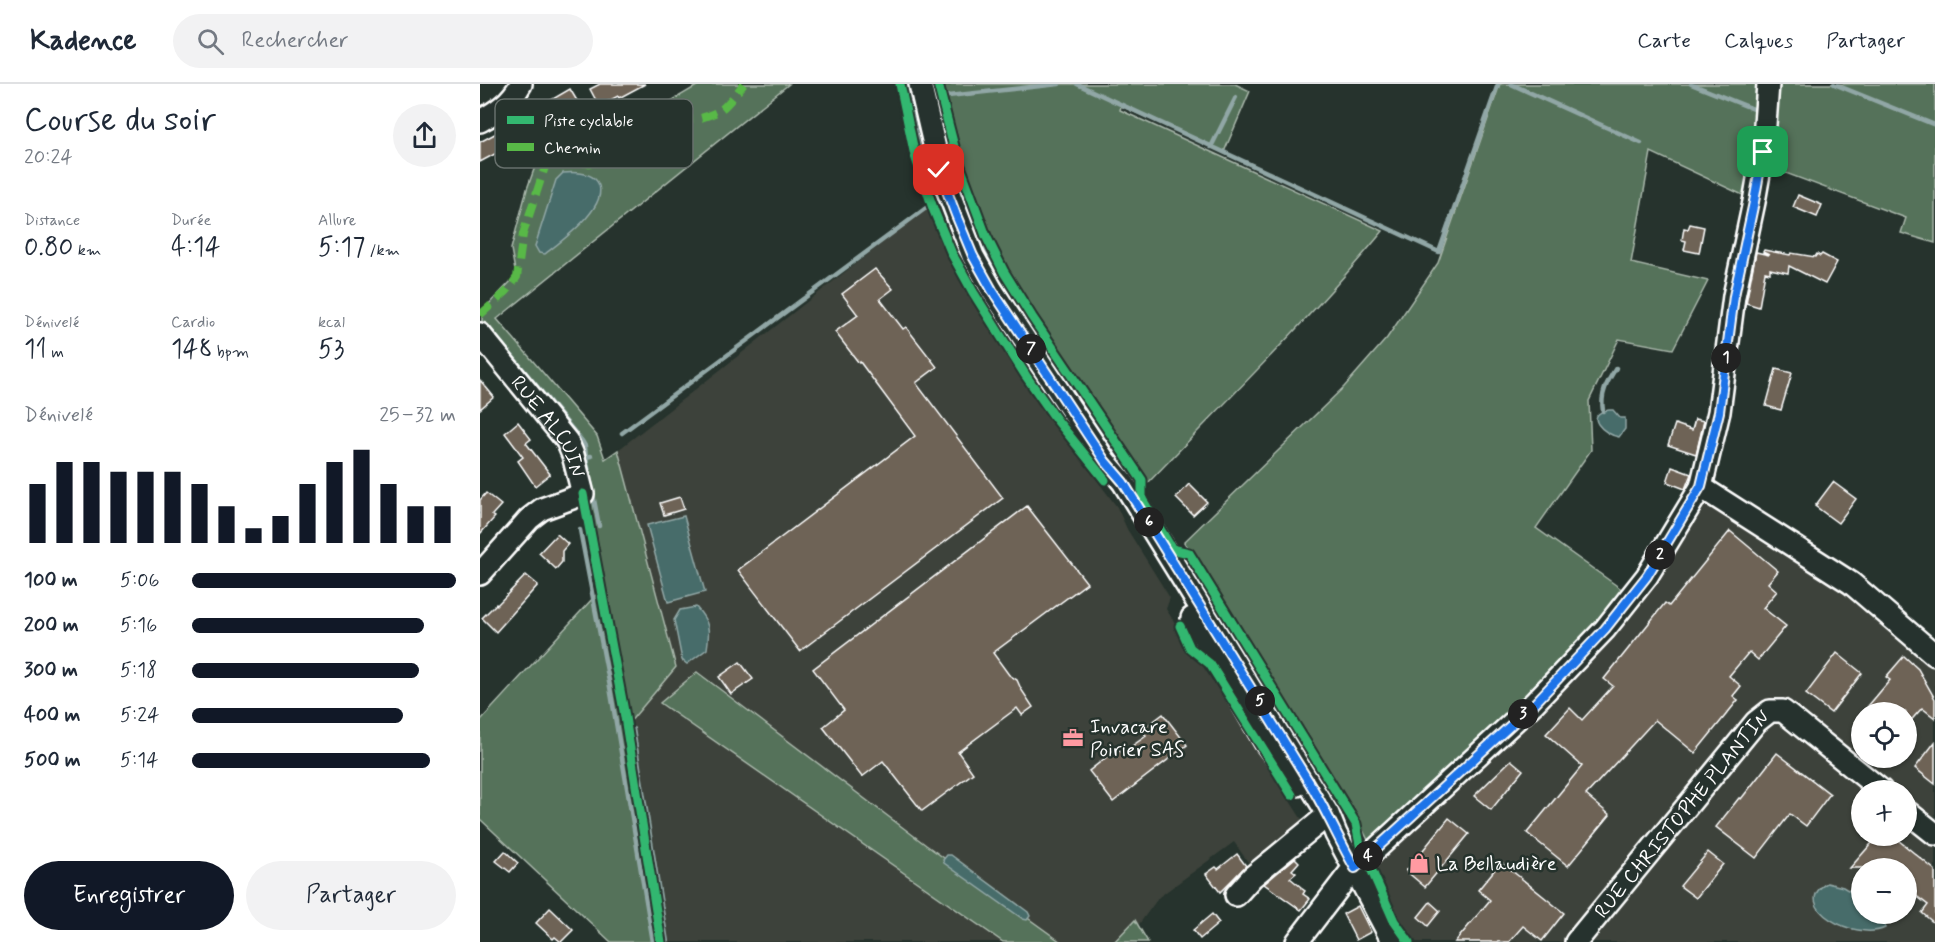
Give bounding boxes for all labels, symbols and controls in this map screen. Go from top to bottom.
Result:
search box [173,14,593,68]
text: Kadence [30,23,137,60]
icon: search [194,25,227,58]
text: Rechercher [242,27,349,55]
text: Carte [1637,27,1691,55]
text: Calques [1724,27,1793,55]
text: Partager [1826,27,1905,55]
text: Course du soir [24,99,216,143]
legend [495,99,693,168]
button: share [393,104,456,167]
text: Piste cyclable [544,111,633,132]
pin [1737,126,1788,177]
icon: arrive [1746,135,1779,168]
text: Chemin [544,138,601,159]
text: 20:24 [24,144,73,171]
pin [913,144,964,195]
icon: check [922,153,955,186]
text: Distance [24,210,80,231]
text: Durée [171,210,211,231]
text: Allure [318,210,356,231]
text: 0.80 [24,231,73,265]
text: 4:14 [171,231,220,265]
text: 5:17 [318,231,365,265]
text: km [73,240,101,261]
text: /km [365,240,400,261]
text: Dénivelé [24,312,79,333]
text: Cardio [171,312,215,333]
text: kcal [318,312,345,333]
text: 11 [24,333,47,367]
text: 148 [171,333,212,367]
text: 53 [318,333,345,367]
pin: 7 [1016,334,1046,364]
text: 7 [1026,338,1036,359]
text: m [47,342,64,363]
text: bpm [212,342,249,363]
pin: 1 [1711,343,1741,373]
text: 1 [1722,347,1730,368]
street label: RUE ALCUIN [504,370,590,480]
text: Dénivelé [24,402,93,429]
text: 25–32 m [379,402,456,429]
pin: 6 [1134,507,1164,537]
text: 6 [1145,511,1153,532]
pin: 2 [1645,540,1675,570]
text: 2 [1656,544,1664,565]
text: 100 m [24,567,78,594]
text: 5:06 [120,567,160,594]
text: 200 m [24,612,79,639]
text: 5:16 [120,612,157,639]
text: 300 m [24,657,78,684]
text: 5:18 [120,657,157,684]
pin: 5 [1245,686,1275,716]
text: 5 [1255,690,1265,711]
pin: 3 [1508,699,1538,729]
text: 400 m [24,702,80,729]
text: 5:24 [120,702,159,729]
map controls [1851,702,1917,924]
button: locate [1851,702,1917,768]
text: 3 [1519,703,1527,724]
street label: RUE CHRISTOPHE PLANTIN [1589,705,1775,924]
place label: Invacare Poirier SAS [1090,714,1185,764]
office icon: Invacare Poirier SAS [1061,726,1085,750]
text: 500 m [24,747,81,774]
text: 5:14 [120,747,158,774]
button: + [1851,780,1917,846]
pin: 4 [1353,841,1383,871]
text: 4 [1363,845,1373,866]
shop icon: La Bellaudière [1407,851,1431,875]
place label: La Bellaudière [1436,851,1557,878]
button: − [1851,858,1917,924]
button: Enregistrer [24,861,234,930]
button: Partager [246,861,456,930]

